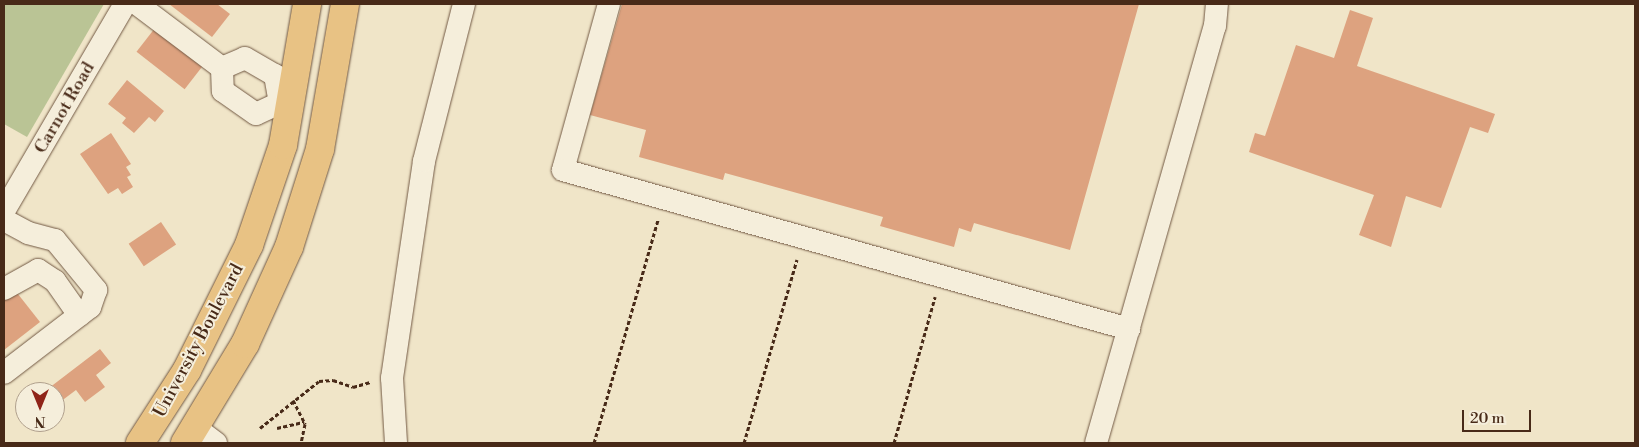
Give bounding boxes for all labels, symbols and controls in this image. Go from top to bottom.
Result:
street label: Carnot Road [30,58,100,158]
street label: University Boulevard [149,261,249,421]
north arrow [15,382,65,432]
scale bar [1464,400,1533,432]
text: 20 m [1470,409,1505,428]
text: N [34,412,46,430]

